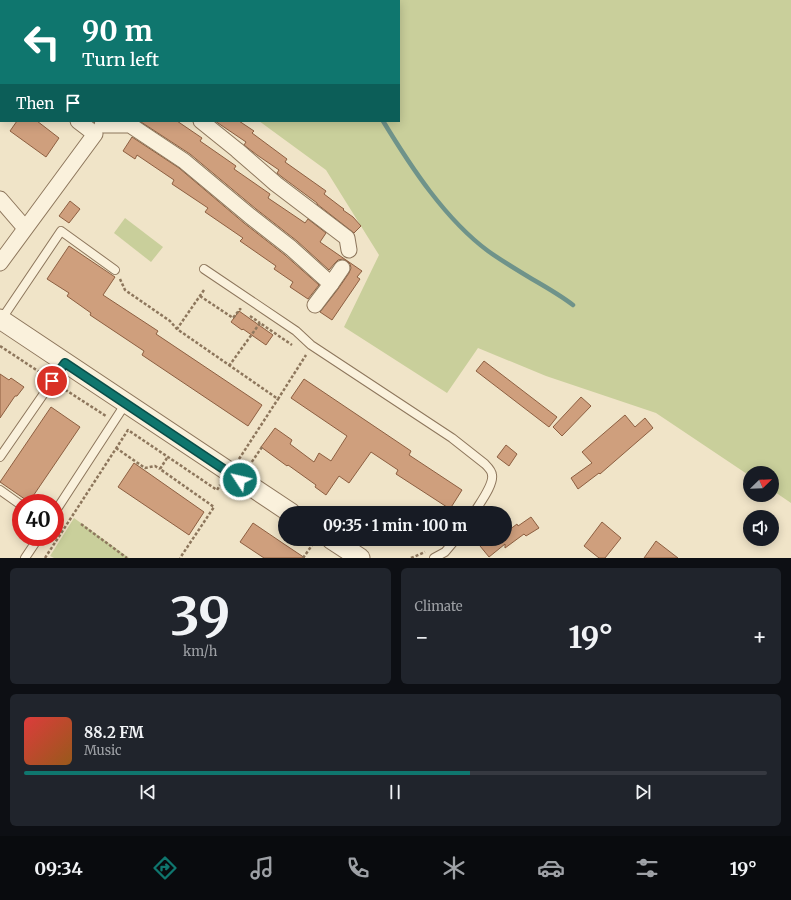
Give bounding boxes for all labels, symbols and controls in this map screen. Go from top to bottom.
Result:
text: 90 m [82,13,153,49]
icon: left [16,16,68,68]
text: Turn left [82,48,159,71]
icon: arrive [62,92,84,114]
text: Then [16,94,54,113]
pin [35,364,69,398]
icon: arrive [41,370,63,392]
position arrow [219,459,261,501]
north arrow [743,466,779,502]
map controls [743,466,779,546]
speed limit sign: 40 [12,494,64,546]
button: sound [743,510,779,546]
text: 09:35 · 1 min · 100 m [323,516,467,535]
text: 39 [170,584,230,649]
text: Climate [415,598,463,615]
text: 19° [568,618,613,656]
text: − [415,623,429,651]
text: + [752,623,767,651]
text: km/h [183,643,217,660]
text: 88.2 FM [84,723,144,742]
text: Music [84,742,122,759]
icon: previous [137,781,159,803]
icon: pause [384,781,406,803]
icon: next [632,781,654,803]
icon: directions [151,854,179,882]
icon: music [248,854,276,882]
icon: phone [344,854,372,882]
icon: climate [440,854,468,882]
icon: car [537,854,565,882]
icon: filters [633,854,661,882]
text: 09:34 [34,857,83,880]
text: 19° [730,857,757,880]

